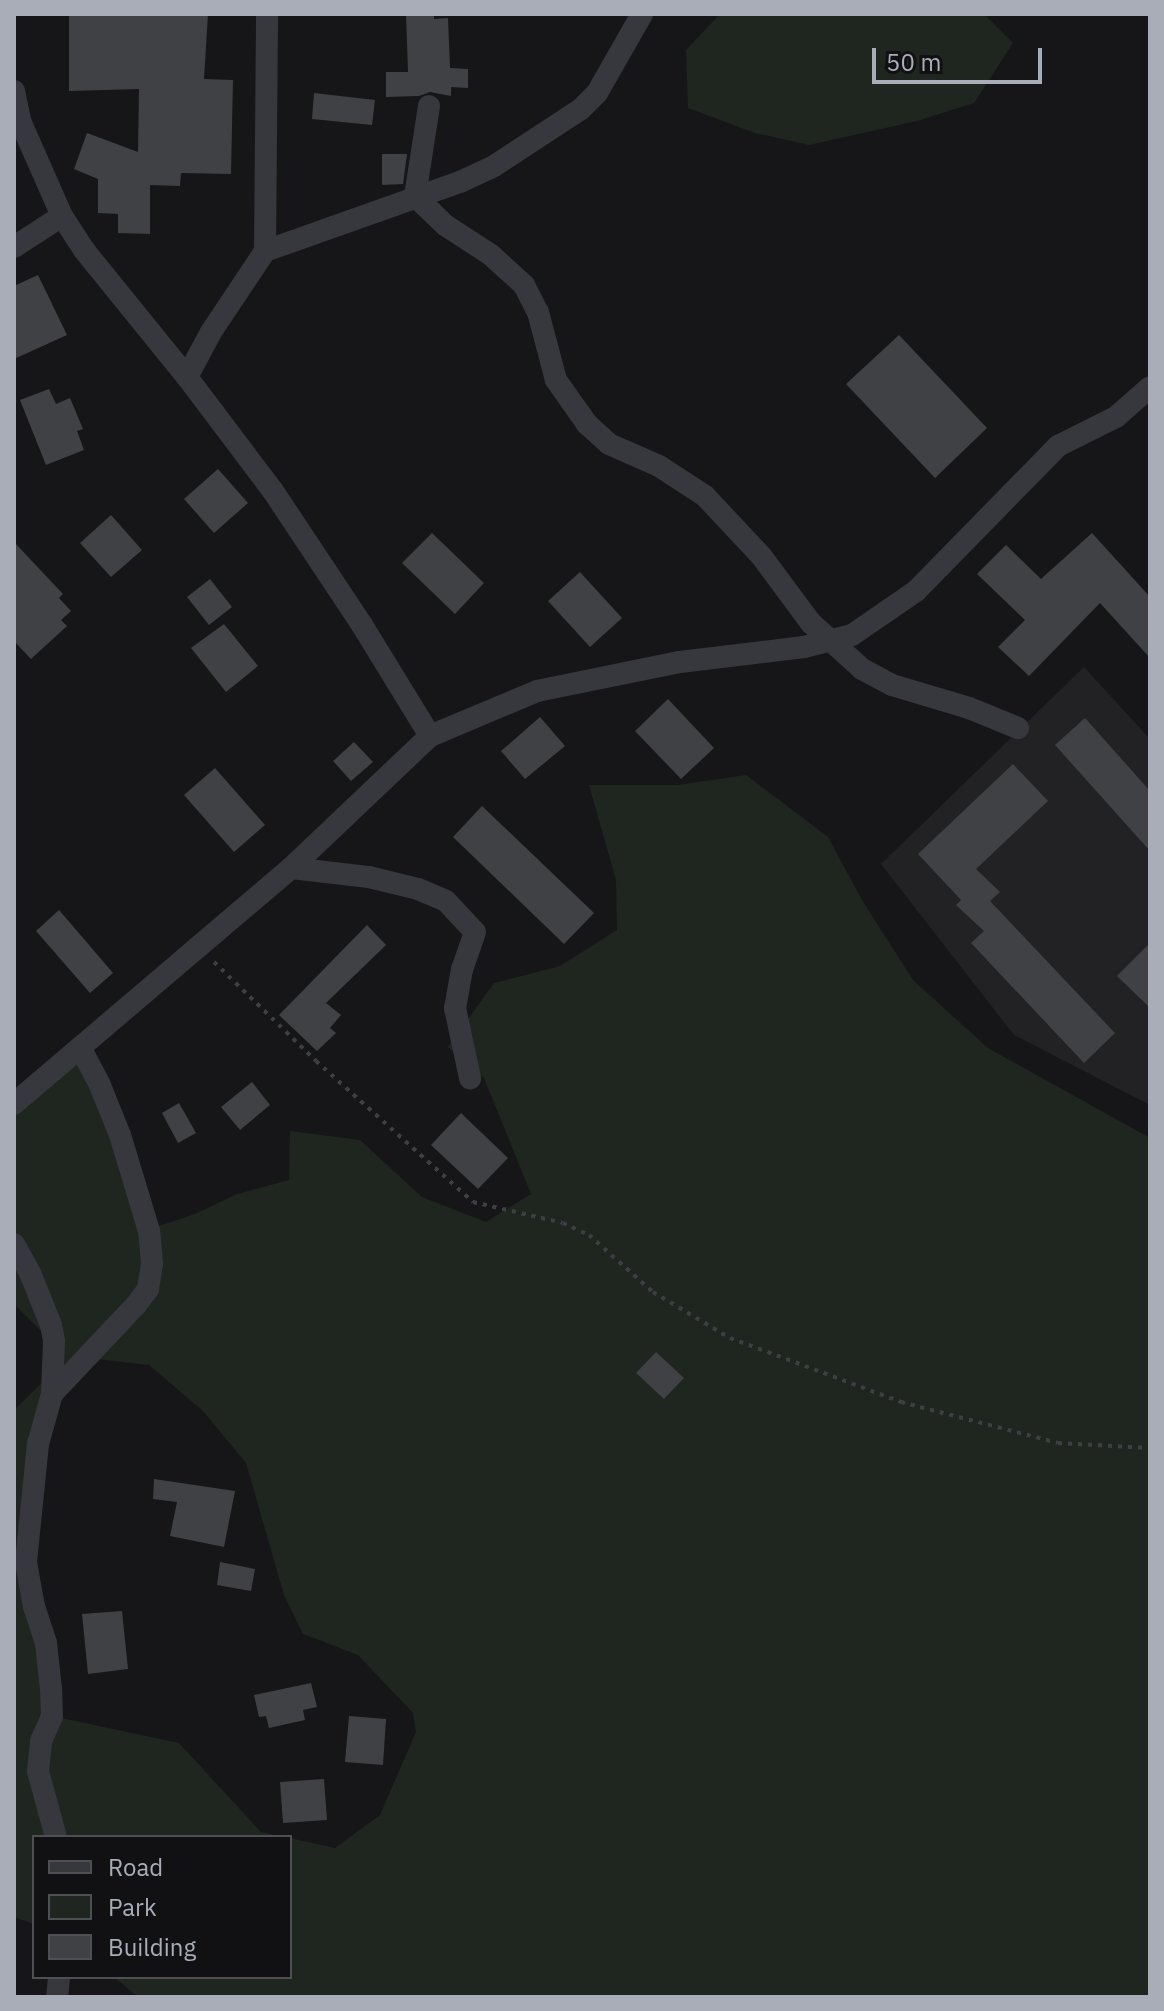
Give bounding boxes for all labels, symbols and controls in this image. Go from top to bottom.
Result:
scale bar [876,32,1046,82]
text: 50 m [886,46,941,78]
legend [32,1835,292,1979]
text: Road [108,1851,163,1883]
text: Park [108,1891,157,1923]
text: Building [108,1931,196,1963]

